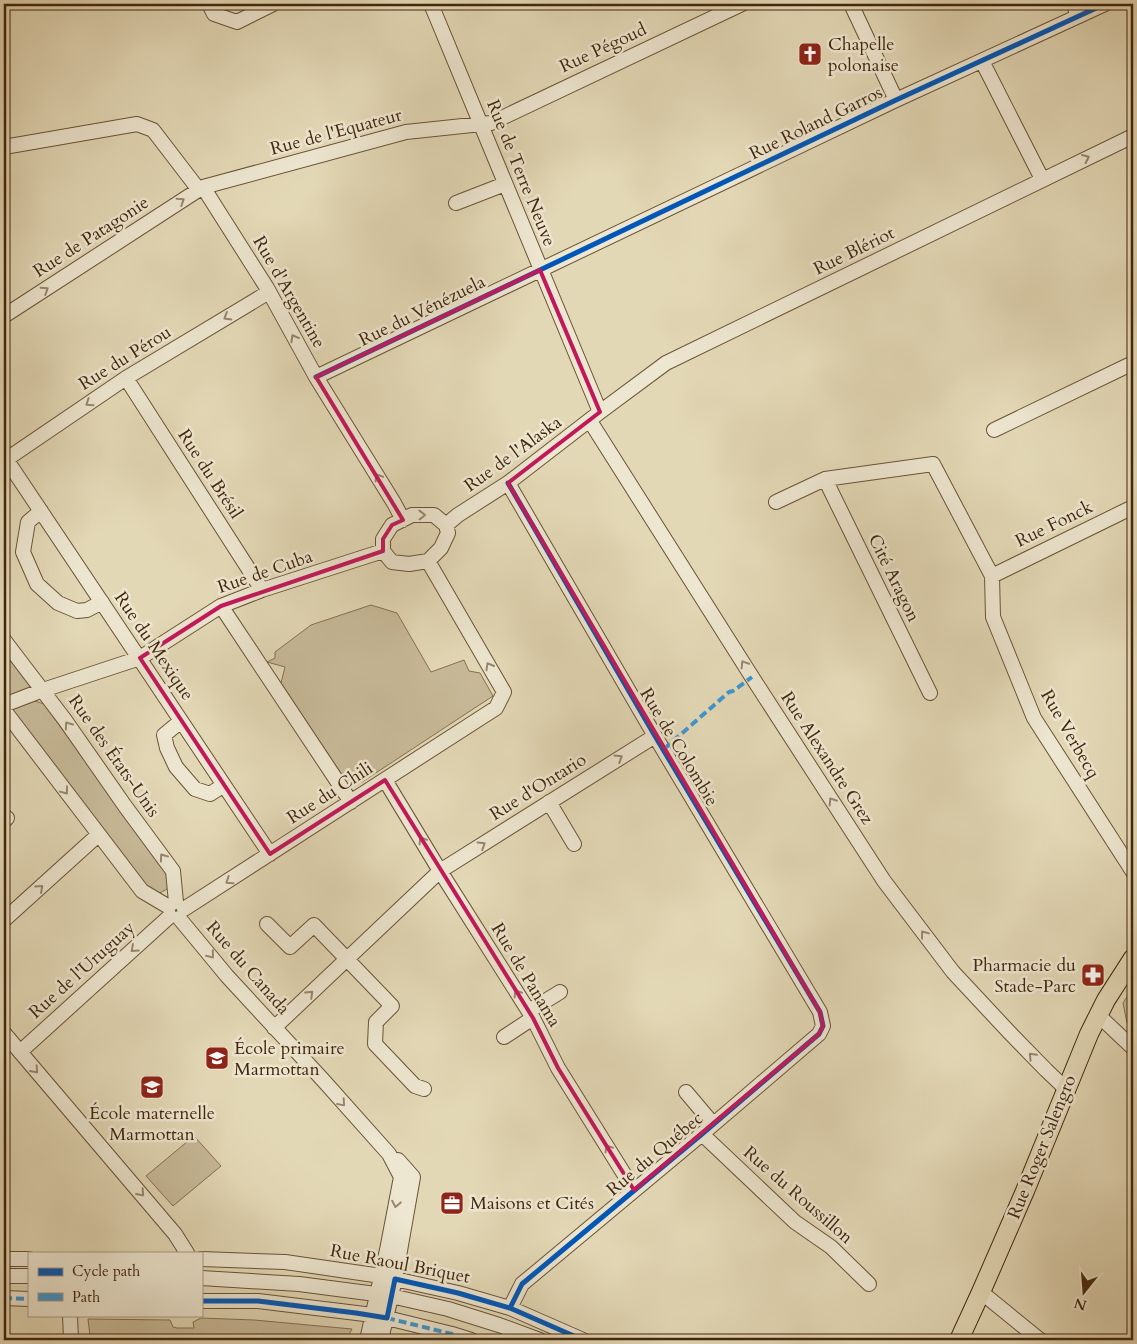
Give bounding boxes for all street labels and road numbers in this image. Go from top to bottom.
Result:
street label: Rue Pégoud [555,17,651,79]
street label: Rue Roland Garros [745,80,887,166]
street label: Rue de Terre Neuve [480,96,562,250]
street label: Rue de l'Equateur [267,102,405,162]
street label: Rue de Patagonie [28,190,154,284]
street label: Rue Blériot [809,220,899,281]
street label: Rue d'Argentine [247,231,331,353]
street label: Rue du Vénézuela [355,269,490,352]
street label: Rue du Pérou [74,320,176,396]
street label: Rue de l'Alaska [459,410,567,498]
street label: Rue du Brésil [172,424,249,524]
street label: Rue Fonck [1011,494,1097,554]
street label: Cité Aragon [862,530,926,627]
street label: Rue de Cuba [214,544,316,600]
street label: Rue du Mexique [108,587,200,705]
street label: Rue de Colombie [634,683,724,811]
street label: Rue Verbecq [1034,685,1106,783]
street label: Rue Alexandre Grez [775,687,879,829]
street label: Rue des États-Unis [62,690,166,822]
street label: Rue d'Ontario [485,747,591,827]
street label: Rue du Chili [282,756,378,830]
street label: Rue de l'Uruguay [23,915,141,1024]
street label: Rue du Canada [200,916,296,1020]
street label: Rue de Panama [485,918,567,1032]
street label: Rue Roger Salengro [1002,1071,1082,1223]
street label: Rue du Québec [601,1106,709,1202]
street label: Rue du Roussillon [738,1140,859,1250]
street label: Rue Raoul Briquet [328,1238,472,1290]

